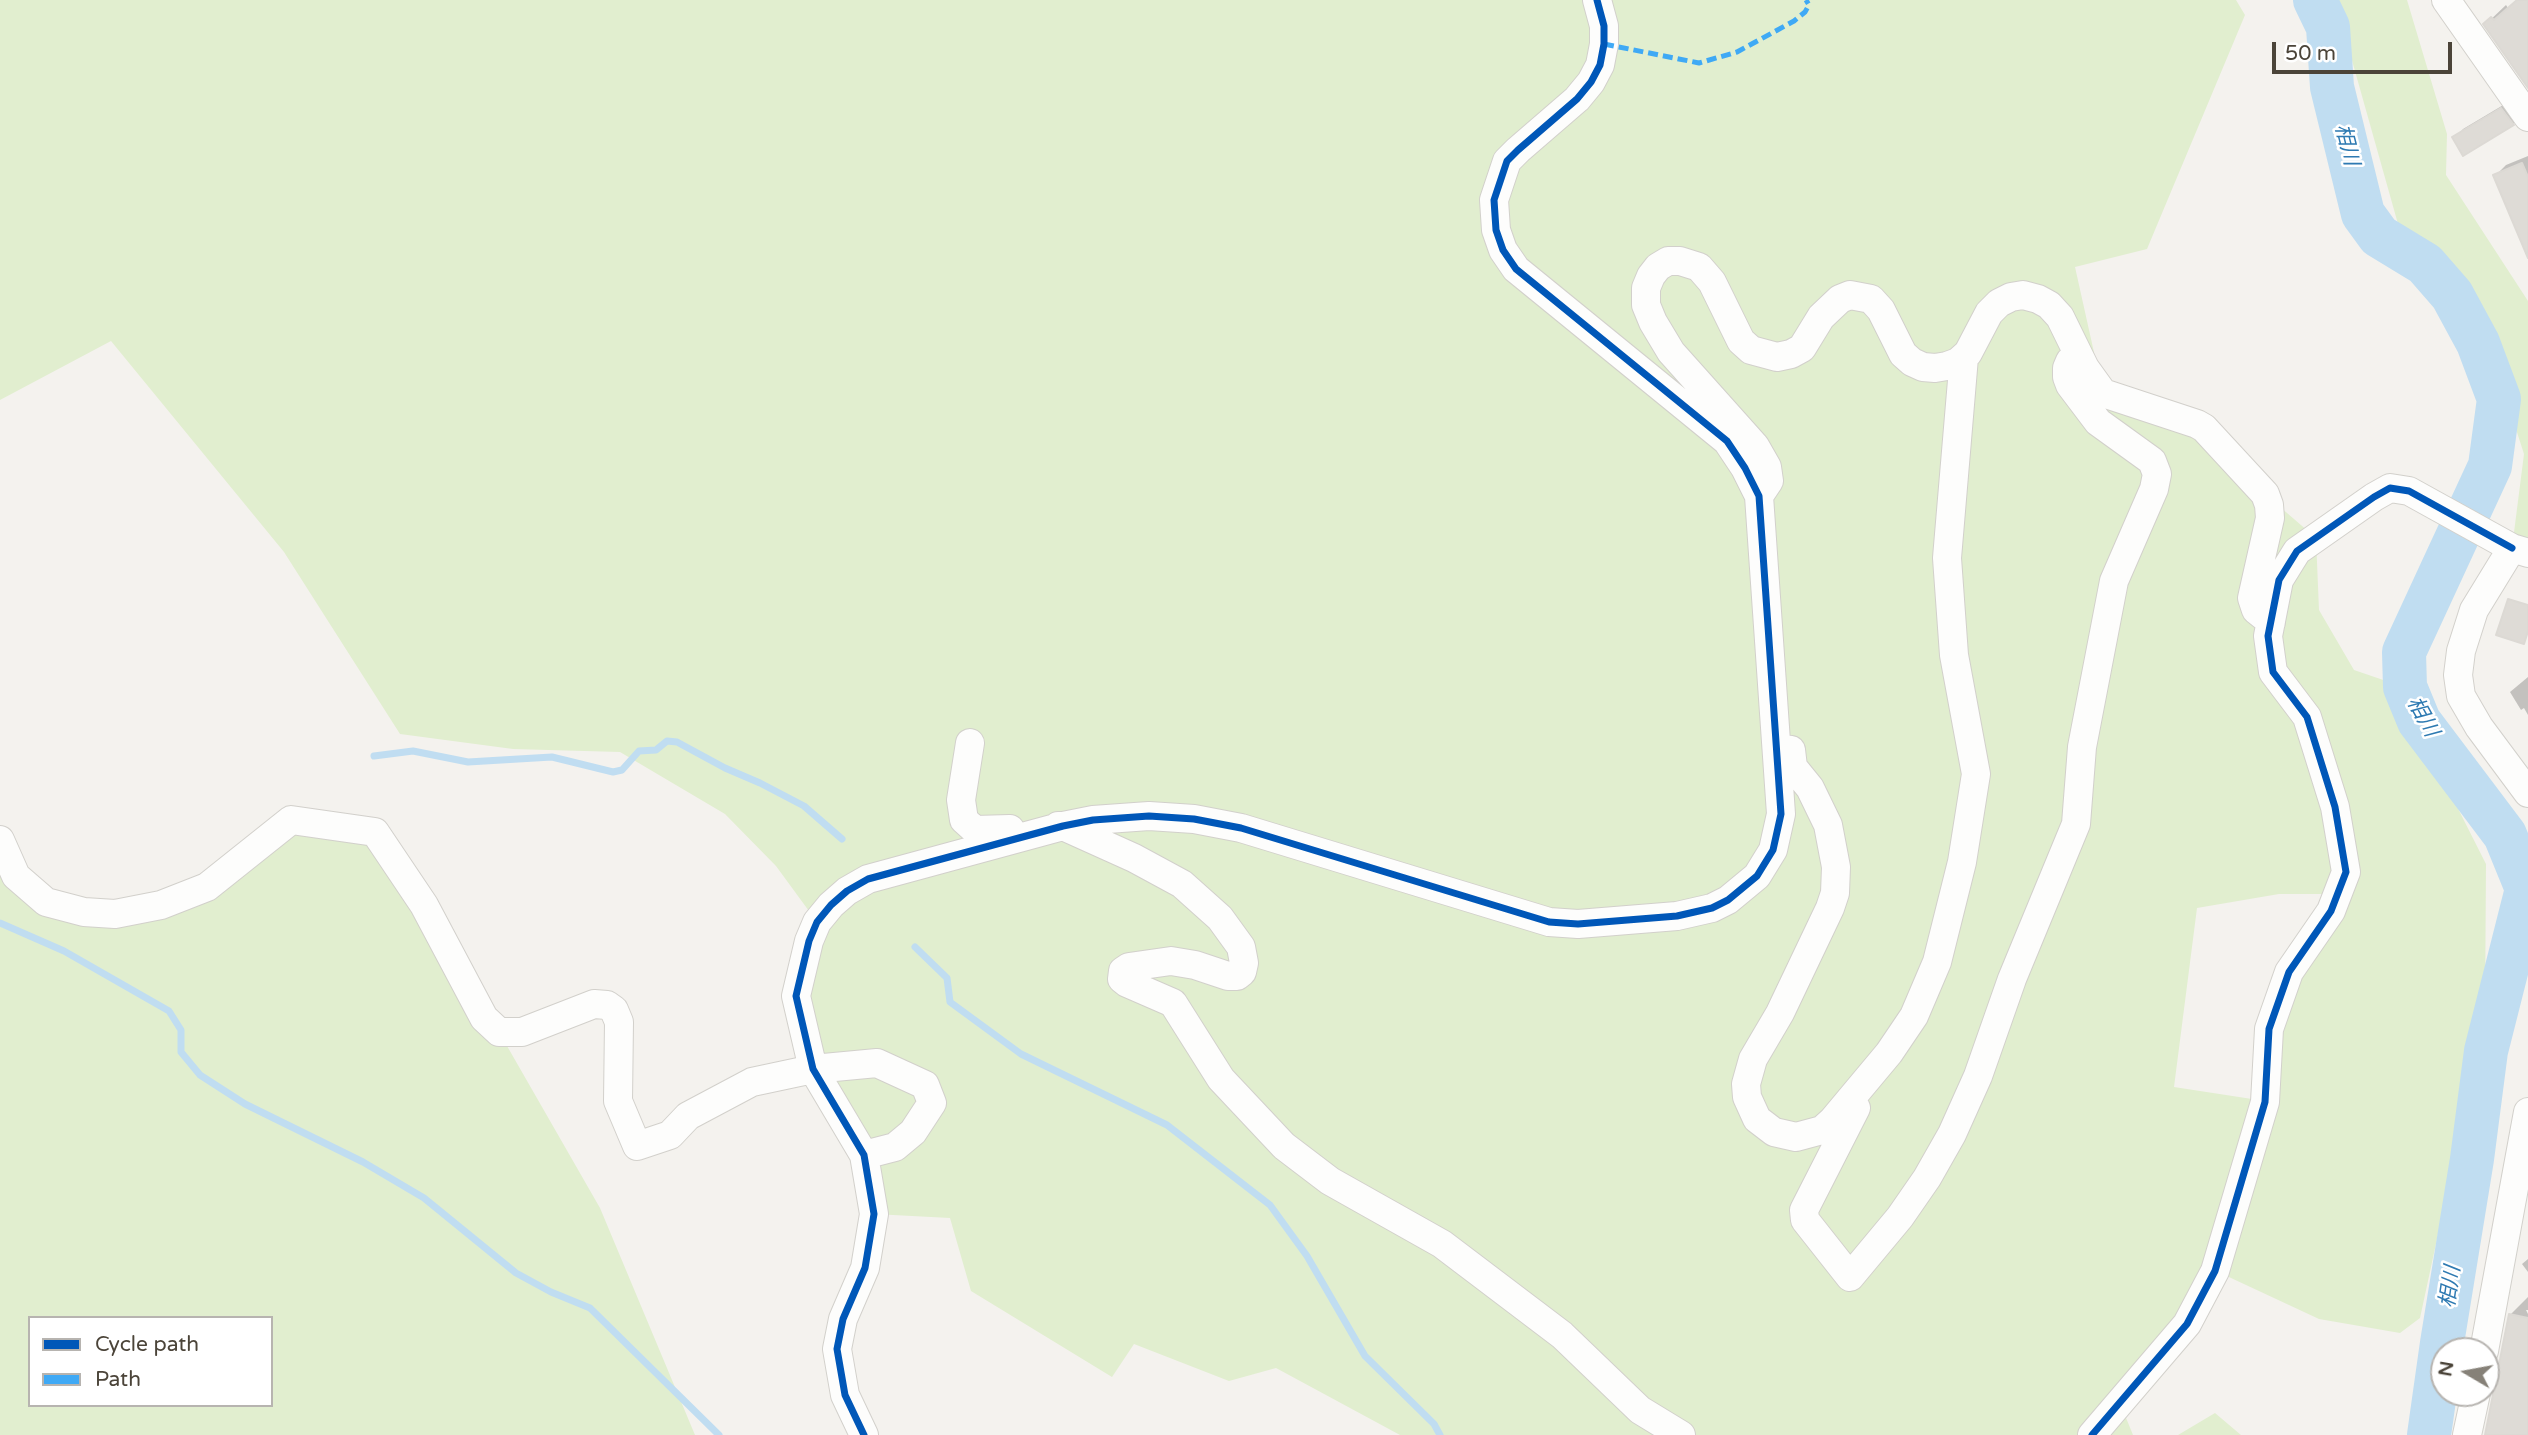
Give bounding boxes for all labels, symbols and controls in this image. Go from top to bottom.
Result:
scale bar [2276,28,2456,72]
text: 50 m [2285,41,2336,66]
water label: 相川 [2329,122,2363,168]
water label: 相川 [2401,693,2443,741]
water label: 相川 [2436,1264,2466,1310]
legend [28,1316,273,1407]
text: Cycle path [95,1332,199,1357]
north arrow [2430,1337,2500,1407]
text: N [2434,1359,2458,1378]
text: Path [95,1367,141,1392]

